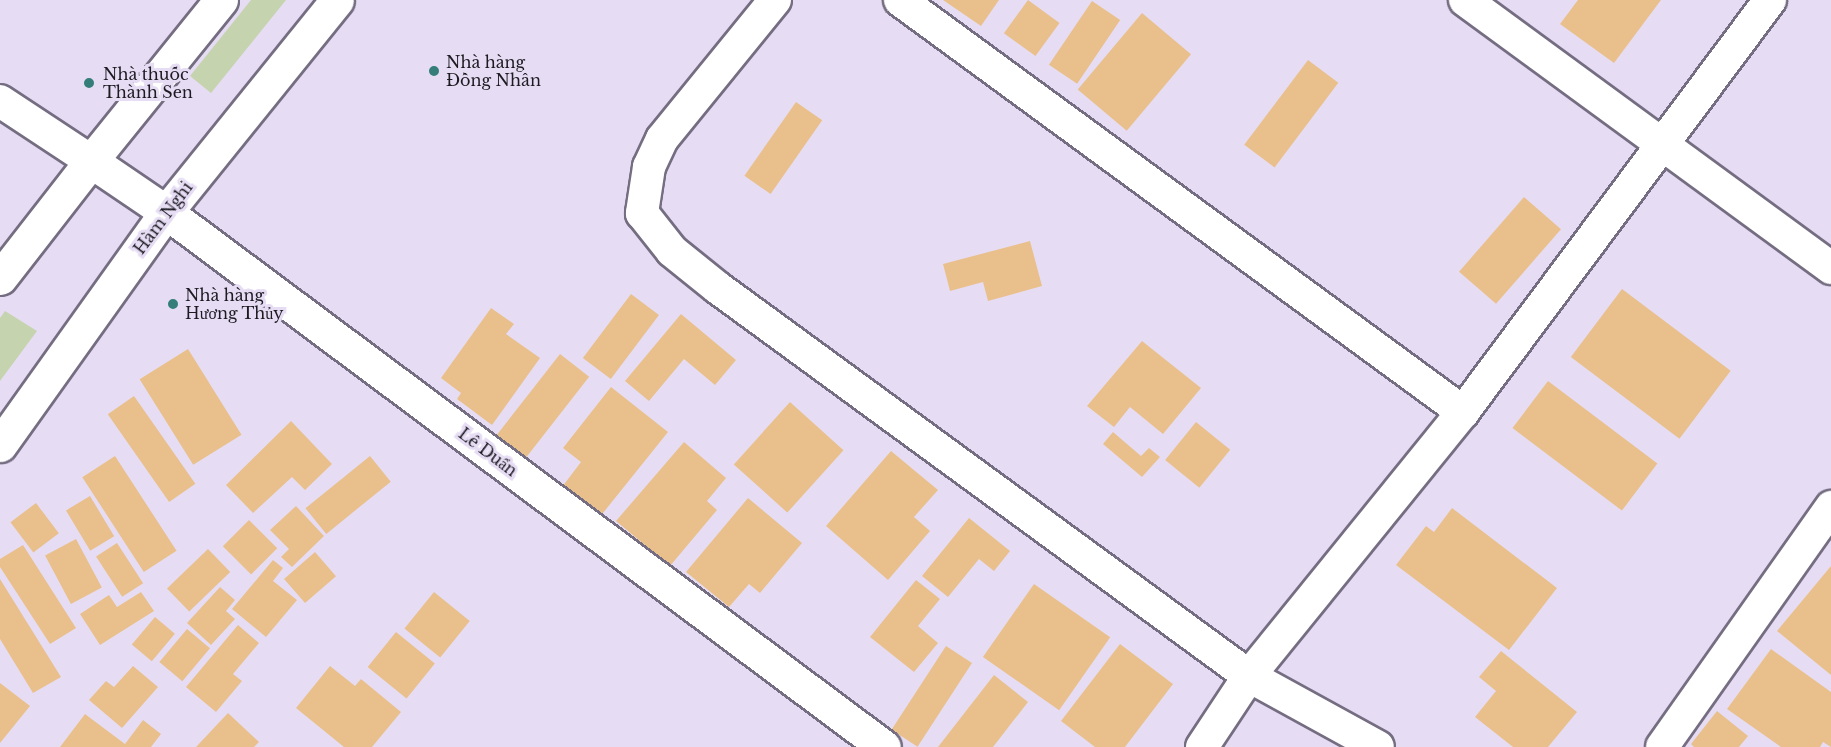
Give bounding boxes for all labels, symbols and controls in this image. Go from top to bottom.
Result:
place label: Nhà hàng Đồng Nhân [446,52,541,90]
place label: Nhà thuốc Thành Sen [103,64,193,102]
marker: Nhà hàng Đồng Nhân [427,64,441,78]
marker: Nhà thuốc Thành Sen [80,74,98,92]
street label: Hàm Nghi [130,178,196,258]
place label: Nhà hàng Hương Thủy [185,285,284,323]
marker: Nhà hàng Hương Thủy [166,297,180,311]
street label: Lê Duẩn [455,424,521,480]

